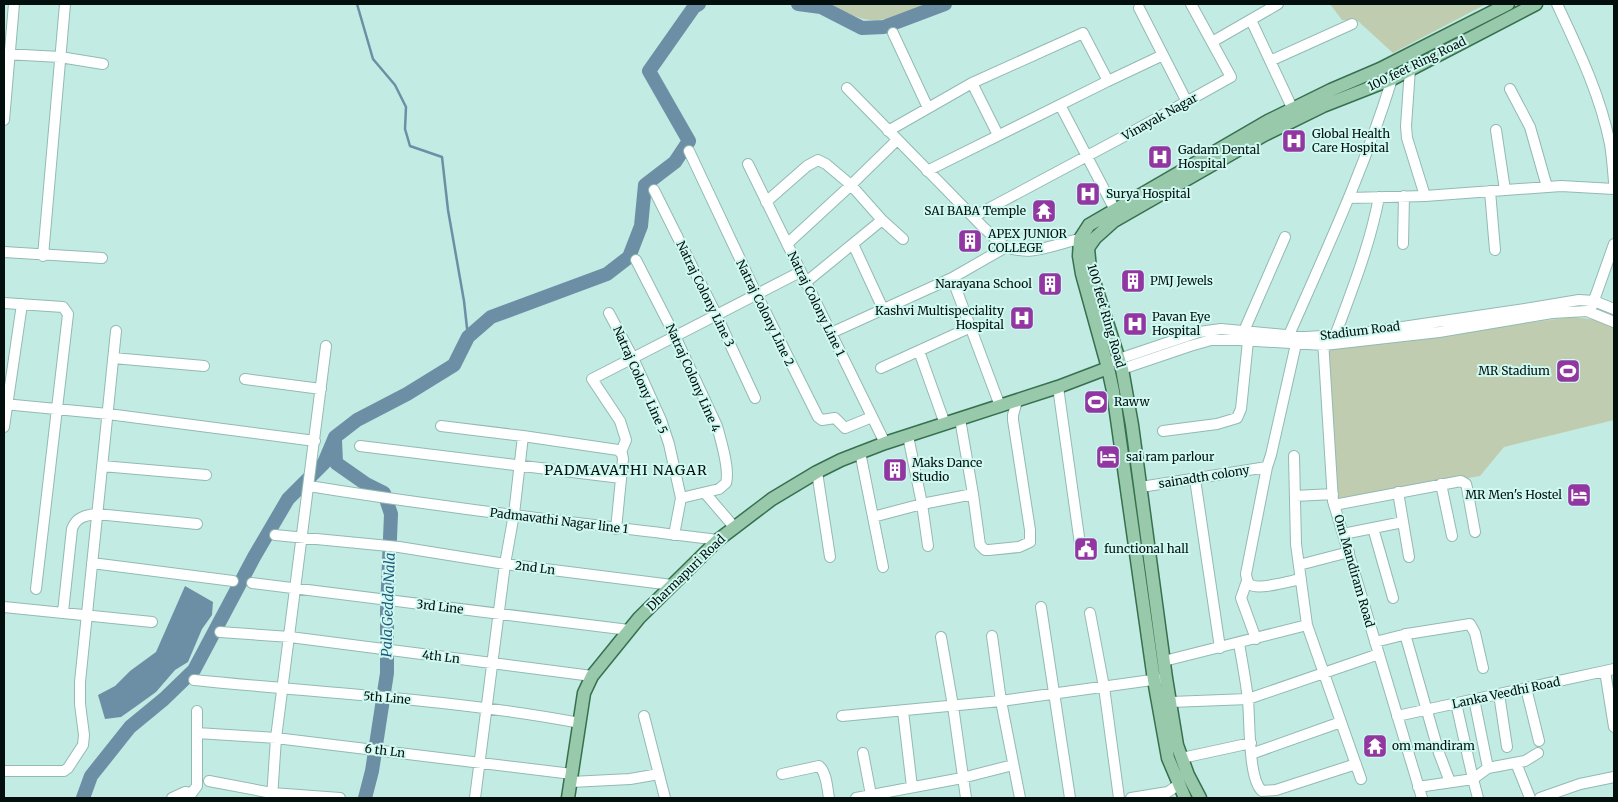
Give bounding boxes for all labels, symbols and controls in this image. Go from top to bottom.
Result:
street label: 100 feet Ring Road [1365,33,1468,94]
street label: Vinayak Nagar [1118,89,1201,144]
place label: Global Health Care Hospital [1312,126,1390,155]
hospital icon: Global Health Care Hospital [1281,128,1307,154]
place label: Gadam Dental Hospital [1178,142,1260,171]
hospital icon: Gadam Dental Hospital [1147,144,1173,170]
hospital icon: Surya Hospital [1075,181,1101,207]
place label: Surya Hospital [1106,186,1191,201]
temple icon: SAI BABA Temple [1031,198,1057,224]
place label: SAI BABA Temple [924,203,1026,218]
place label: APEX JUNIOR COLLEGE [987,226,1067,255]
building icon: APEX JUNIOR COLLEGE [957,228,983,254]
street label: Natraj Colony Line 3 [673,238,738,349]
street label: Natraj Colony Line 1 [785,249,849,359]
street label: Natraj Colony Line 2 [733,257,798,368]
street label: 100 feet Ring Road [1084,262,1128,370]
building icon: PMJ Jewels [1120,268,1146,294]
building icon: Narayana School [1037,271,1063,297]
place label: PMJ Jewels [1150,273,1213,288]
place label: Narayana School [935,276,1032,291]
place label: Kashvi Multispeciality Hospital [875,303,1004,332]
hospital icon: Kashvi Multispeciality Hospital [1009,305,1035,331]
place label: Pavan Eye Hospital [1152,309,1210,338]
hospital icon: Pavan Eye Hospital [1122,311,1148,337]
street label: Stadium Road [1319,318,1401,343]
street label: Natraj Colony Line 4 [663,321,724,435]
street label: Natraj Colony Line 5 [610,324,671,436]
sports icon: MR Stadium [1555,358,1581,384]
place label: MR Stadium [1478,363,1550,378]
sports icon: Raww [1083,389,1109,415]
place label: Raww [1114,394,1150,409]
hotel icon: sai ram parlour [1095,444,1121,470]
place label: sai ram parlour [1126,449,1215,464]
place label: Maks Dance Studio [912,455,982,484]
building icon: Maks Dance Studio [882,457,908,483]
district label: PADMAVATHI NAGAR [544,461,708,479]
street label: sainadth colony [1157,462,1250,491]
hotel icon: MR Men's Hostel [1566,482,1592,508]
place label: MR Men's Hostel [1465,487,1562,502]
street label: Padmavathi Nagar line 1 [489,505,630,537]
street label: Om Mandiram Road [1331,513,1378,629]
street label: Dharmapuri Road [643,531,728,614]
public building icon: functional hall [1073,536,1099,562]
place label: functional hall [1104,541,1189,556]
water label: Pala Gedda Nala [377,552,399,658]
street label: 2nd Ln [514,558,556,577]
street label: 3rd Line [416,596,464,617]
street label: 4th Ln [421,647,461,666]
street label: Lanka Veedhi Road [1450,674,1561,711]
street label: 5th Line [363,688,411,707]
temple icon: om mandiram [1362,733,1388,759]
place label: om mandiram [1392,738,1475,753]
street label: 6 th Ln [364,741,406,760]

